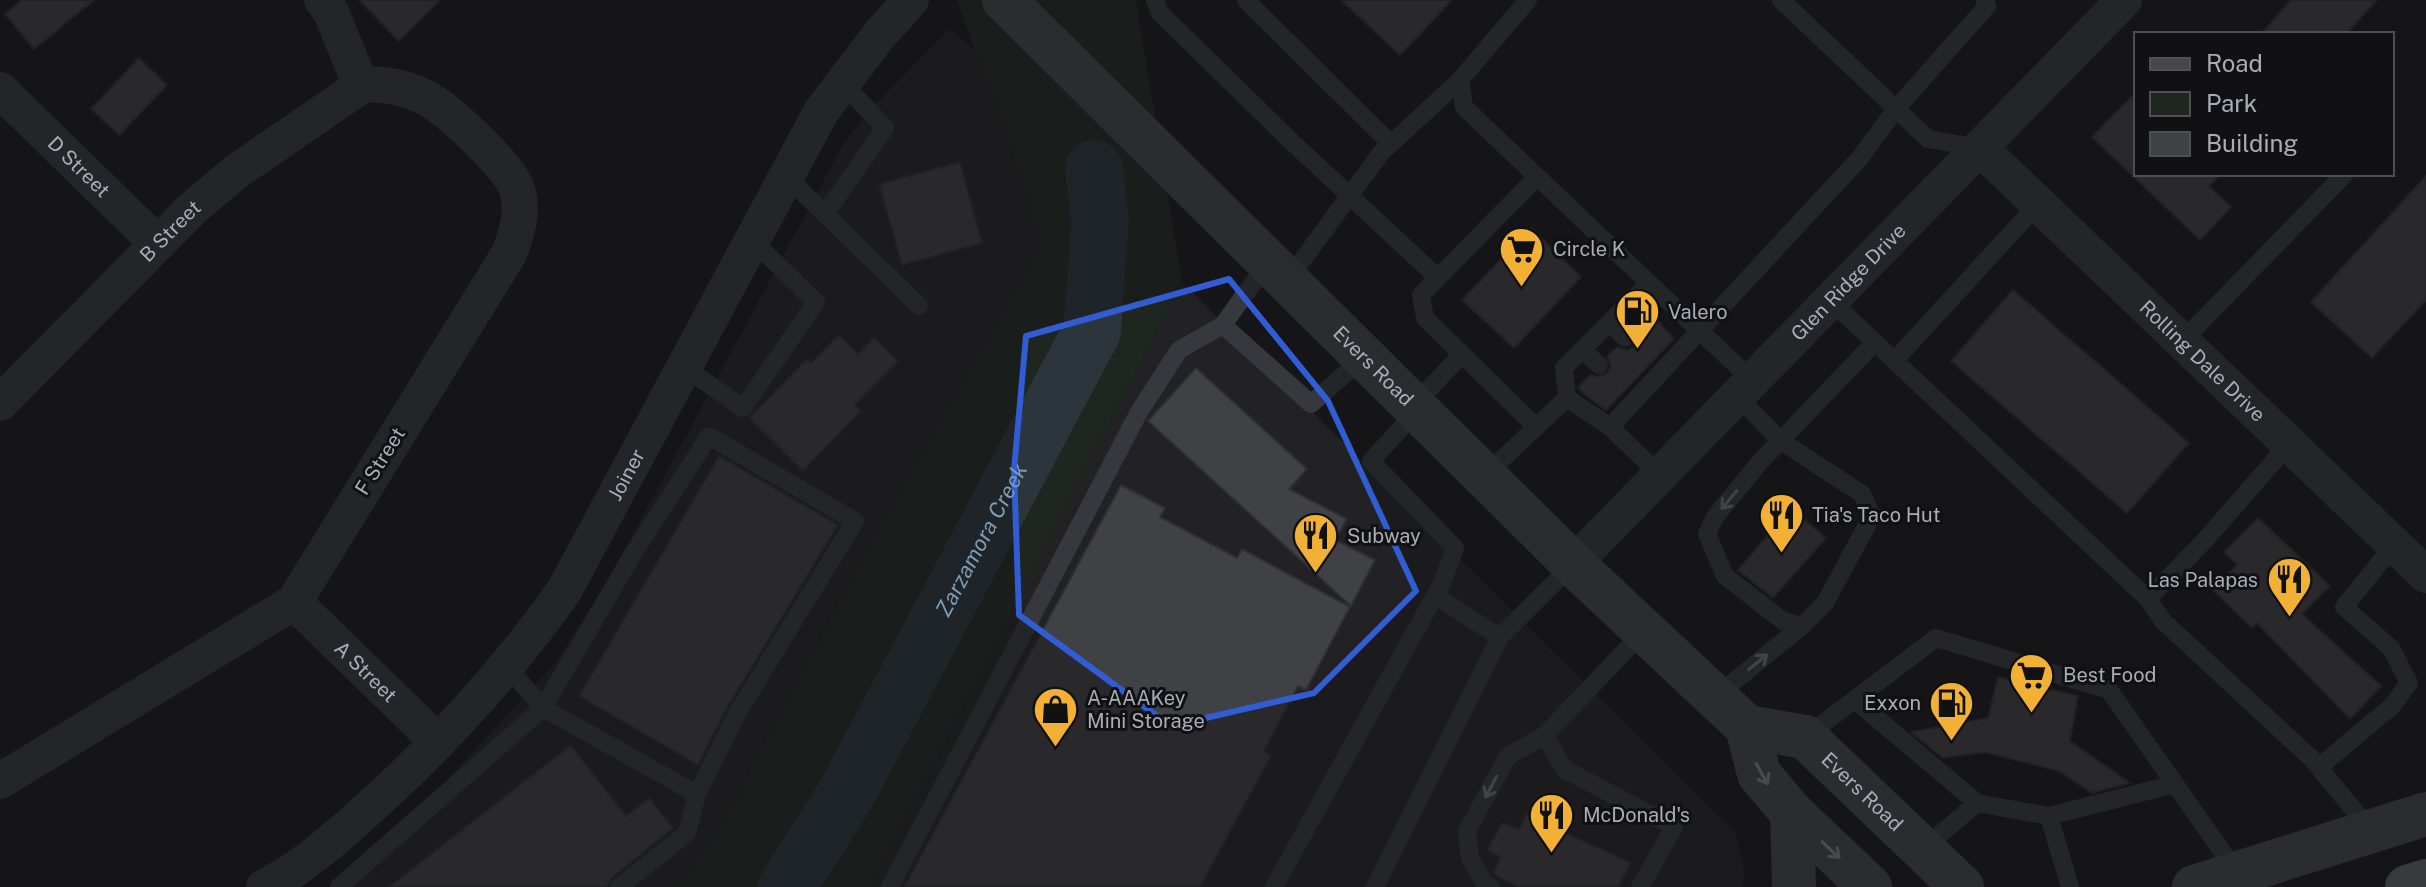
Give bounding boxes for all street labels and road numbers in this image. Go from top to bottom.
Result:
street label: D Street [43,131,115,202]
street label: B Street [135,195,205,267]
street label: Glen Ridge Drive [1786,219,1911,346]
street label: Rolling Dale Drive [2135,295,2270,427]
street label: Evers Road [1328,321,1418,411]
street label: F Street [350,423,410,499]
street label: Joiner [603,445,650,505]
street label: A Street [330,636,402,707]
street label: Evers Road [1817,747,1908,836]

